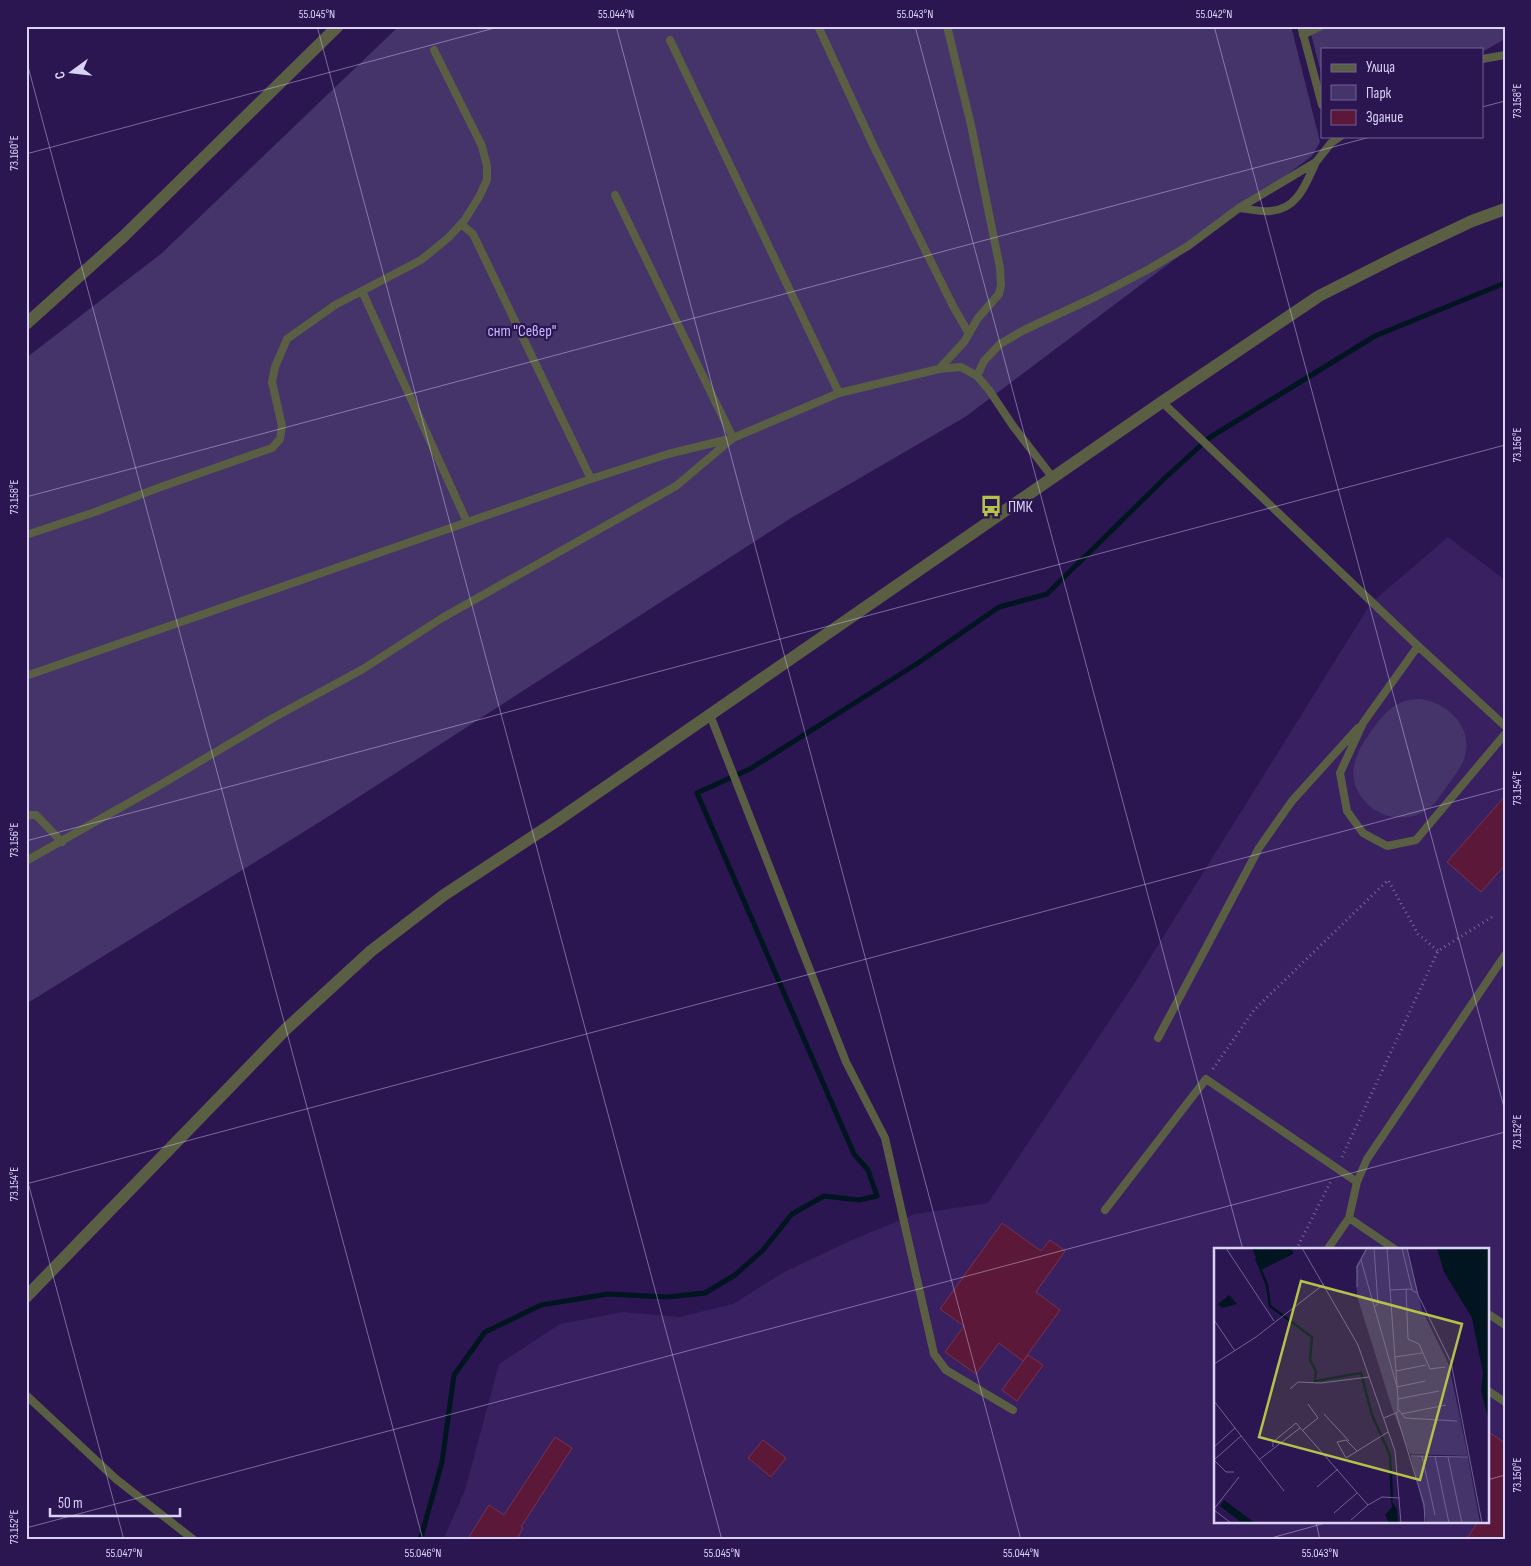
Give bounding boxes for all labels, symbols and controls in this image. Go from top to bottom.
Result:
text: 55.045°N [299,7,335,22]
text: 55.044°N [598,7,634,22]
text: 55.043°N [897,7,933,22]
text: 55.042°N [1196,7,1232,22]
north arrow [48,48,98,98]
legend [1321,48,1484,138]
text: Улица [1366,58,1395,77]
text: С [51,70,69,81]
text: Парк [1366,84,1392,103]
text: 73.158°E [1510,84,1525,118]
text: Здание [1366,108,1403,127]
text: 73.160°E [7,135,22,171]
park label: снт "Север" [488,322,556,341]
text: 73.156°E [1510,427,1525,463]
text: 73.158°E [7,480,22,514]
bus stop icon: ПМК [978,493,1004,519]
place label: ПМК [1008,498,1034,517]
text: 73.154°E [1510,771,1525,805]
text: 73.156°E [7,822,22,858]
text: 73.152°E [1510,1115,1525,1149]
text: 73.154°E [7,1167,22,1201]
inset map [1214,1248,1488,1524]
text: 73.150°E [1510,1457,1525,1493]
scale bar [50,1486,180,1518]
text: 50 m [58,1494,83,1513]
text: 73.152°E [7,1510,22,1544]
text: 55.047°N [106,1546,142,1561]
text: 55.046°N [405,1546,441,1561]
text: 55.045°N [704,1546,740,1561]
text: 55.044°N [1003,1546,1039,1561]
text: 55.043°N [1302,1546,1338,1561]

